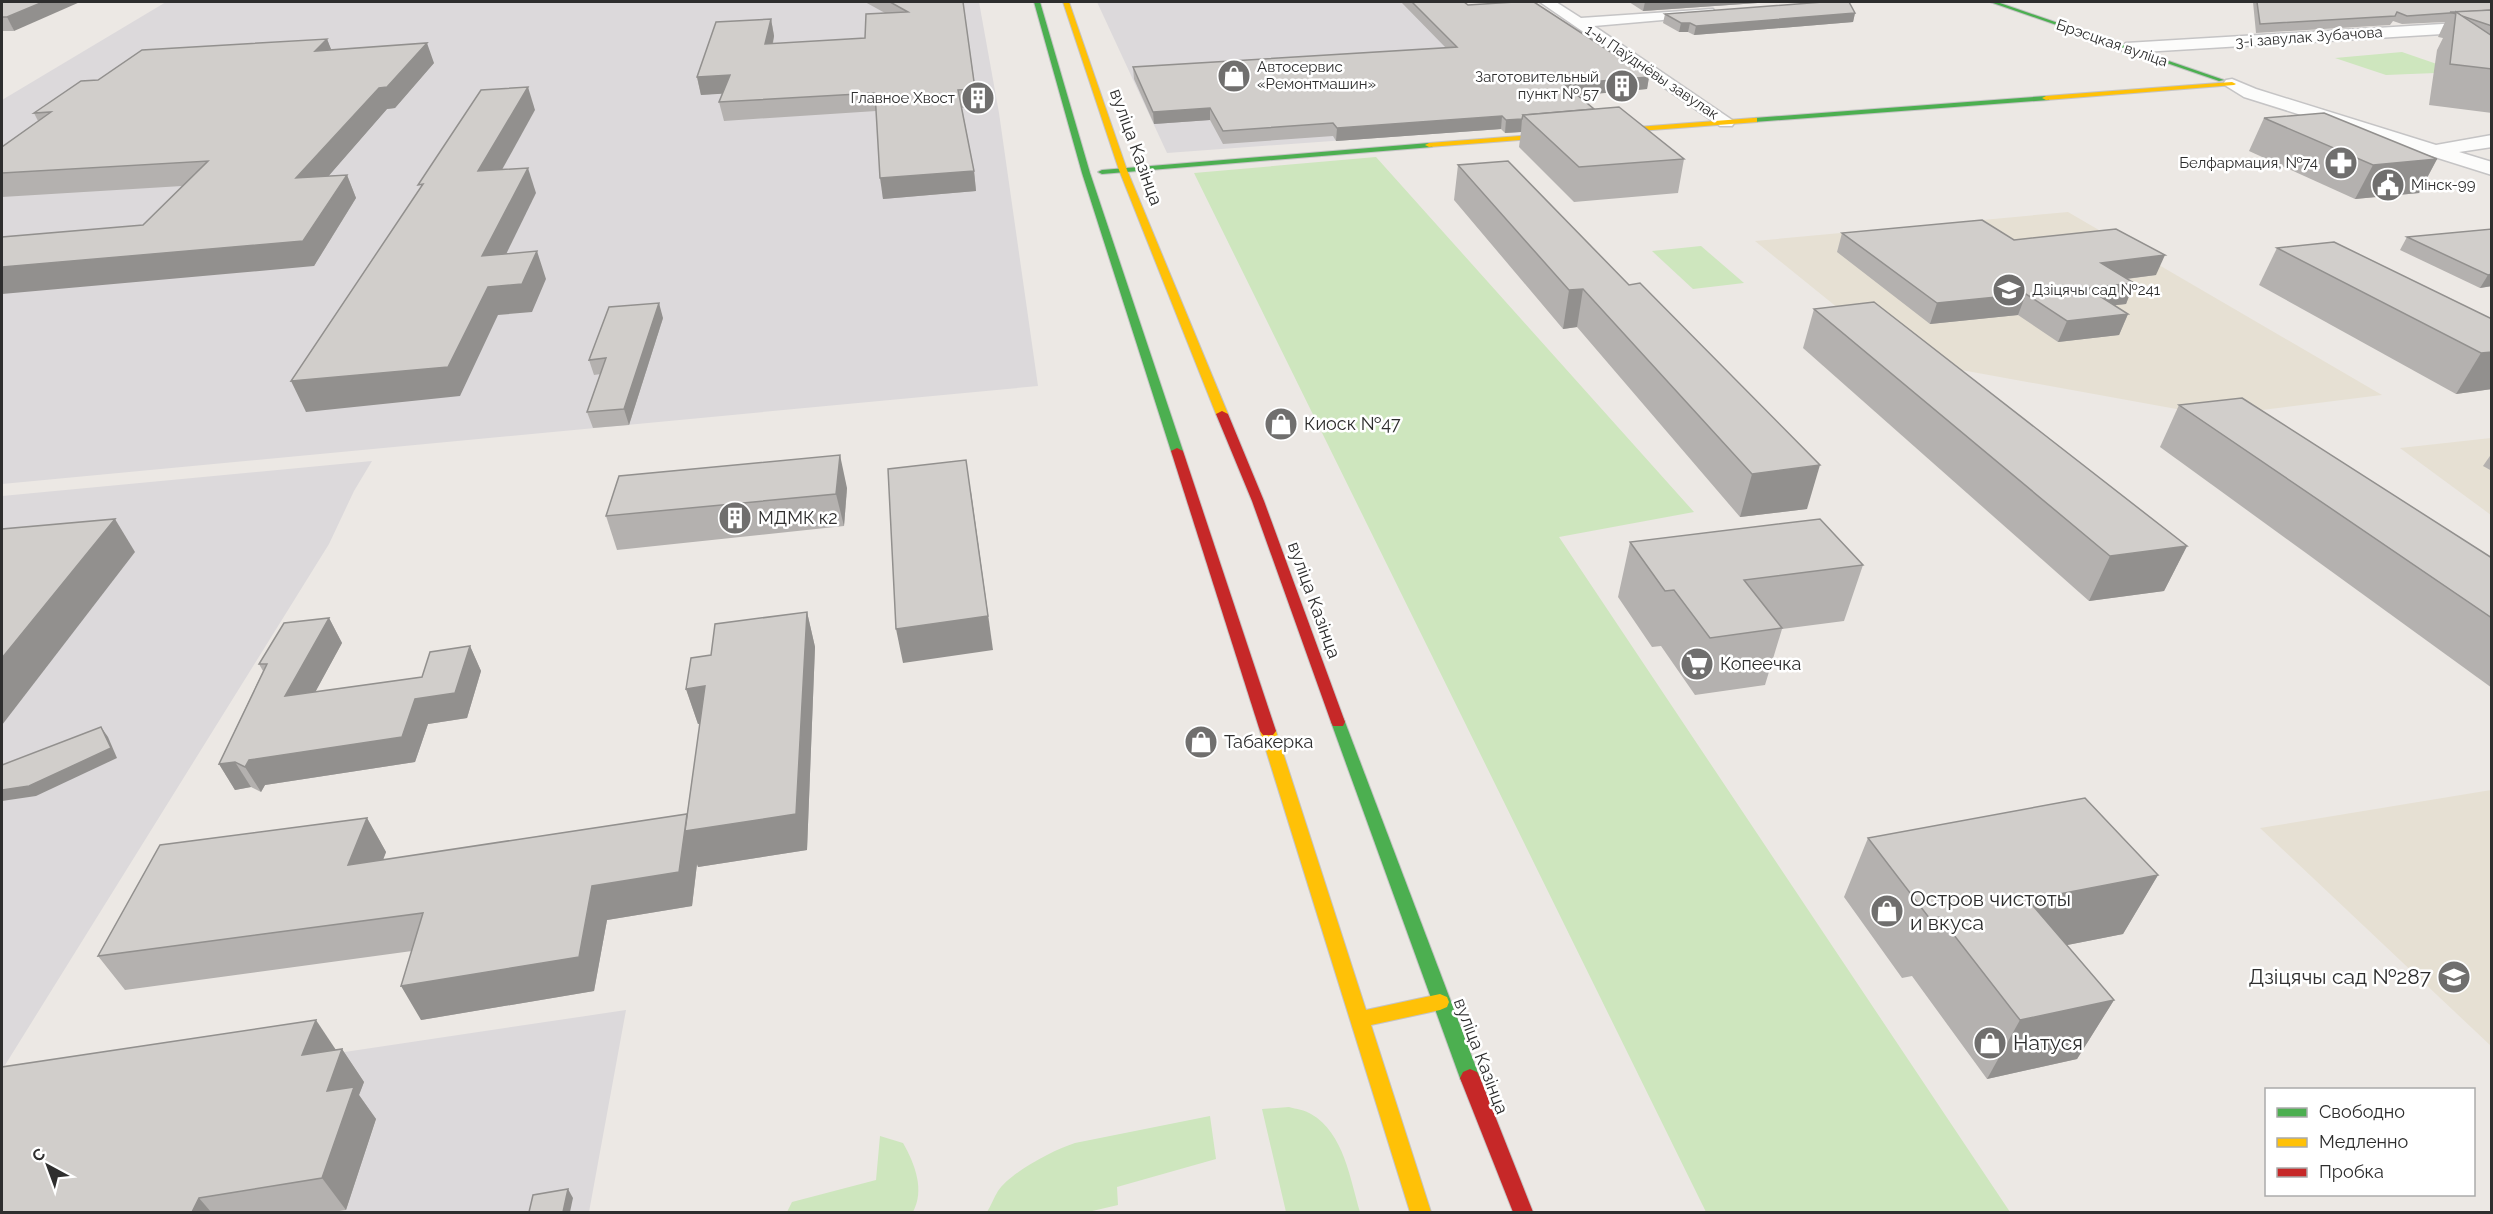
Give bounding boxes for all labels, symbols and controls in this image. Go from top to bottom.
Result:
street label: Брэсцкая вуліца [2054,15,2170,71]
street label: 1-ы Паўднёвы завулак [1582,21,1722,124]
street label: 3-і завулак Зубачова [2235,23,2383,51]
shop icon: Автосервис «Ремонтмашин» [1216,58,1252,94]
place label: Автосервис «Ремонтмашин» [1257,58,1376,93]
place label: Заготовительный пункт № 57 [1475,68,1599,103]
building icon: Заготовительный пункт № 57 [1604,68,1640,104]
building icon: Главное Хвост [960,80,996,116]
street label: вуліца Казінца [1106,86,1167,208]
place label: Главное Хвост [850,89,955,107]
pharmacy icon: Белфармация, №74 [2323,145,2359,181]
place label: Белфармация, №74 [2179,154,2318,172]
public building icon: Мінск-99 [2370,167,2406,203]
place label: Мінск-99 [2411,176,2476,194]
school or university icon: Дзіцячы сад №241 [1991,272,2027,308]
place label: Дзіцячы сад №241 [2032,281,2161,299]
shop icon: Киоск №47 [1263,406,1299,442]
place label: Киоск №47 [1304,413,1401,434]
building icon: МДМК к2 [717,500,753,536]
place label: МДМК к2 [758,507,838,528]
street label: вуліца Казінца [1284,539,1345,661]
supermarket icon: Копеечка [1679,646,1715,682]
place label: Копеечка [1720,653,1801,674]
shop icon: Табакерка [1183,724,1219,760]
place label: Табакерка [1224,731,1313,752]
place label: Остров чистоты и вкуса [1910,886,2071,935]
shop icon: Остров чистоты и вкуса [1869,893,1905,929]
school or university icon: Дзіцячы сад №287 [2436,959,2472,995]
place label: Дзіцячы сад №287 [2248,964,2432,989]
street label: вуліца Казінца [1450,995,1513,1117]
shop icon: Натуся [1972,1025,2008,1061]
place label: Натуся [2013,1030,2083,1055]
legend [2265,1088,2475,1196]
text: Свободно [2319,1101,2405,1122]
text: Медленно [2319,1131,2408,1152]
north arrow [18,1136,78,1196]
text: С [28,1144,49,1166]
text: Пробка [2319,1161,2384,1182]

